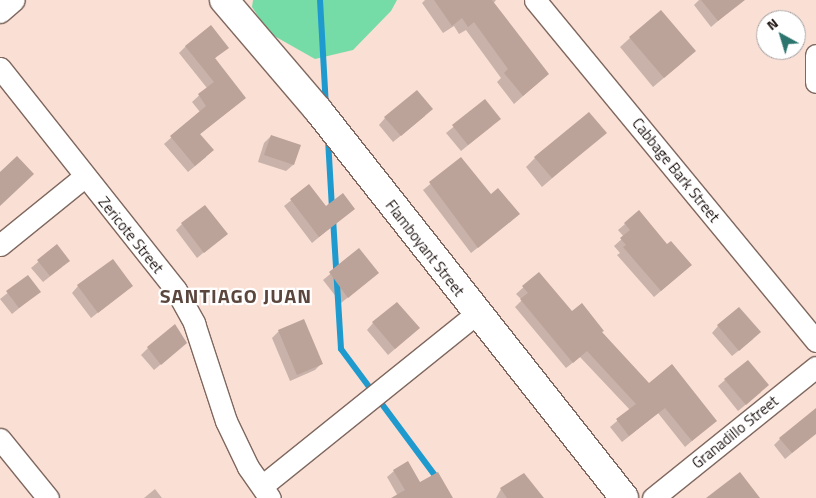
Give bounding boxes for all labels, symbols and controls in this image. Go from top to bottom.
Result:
north arrow [756,10,806,60]
text: N [761,13,782,35]
street label: Cabbage Bark Street [629,114,723,226]
street label: Zericote Street [95,193,167,277]
street label: Flamboyant Street [382,196,468,300]
district label: SANTIAGO JUAN [158,283,314,307]
street label: Granadillo Street [688,392,782,472]

